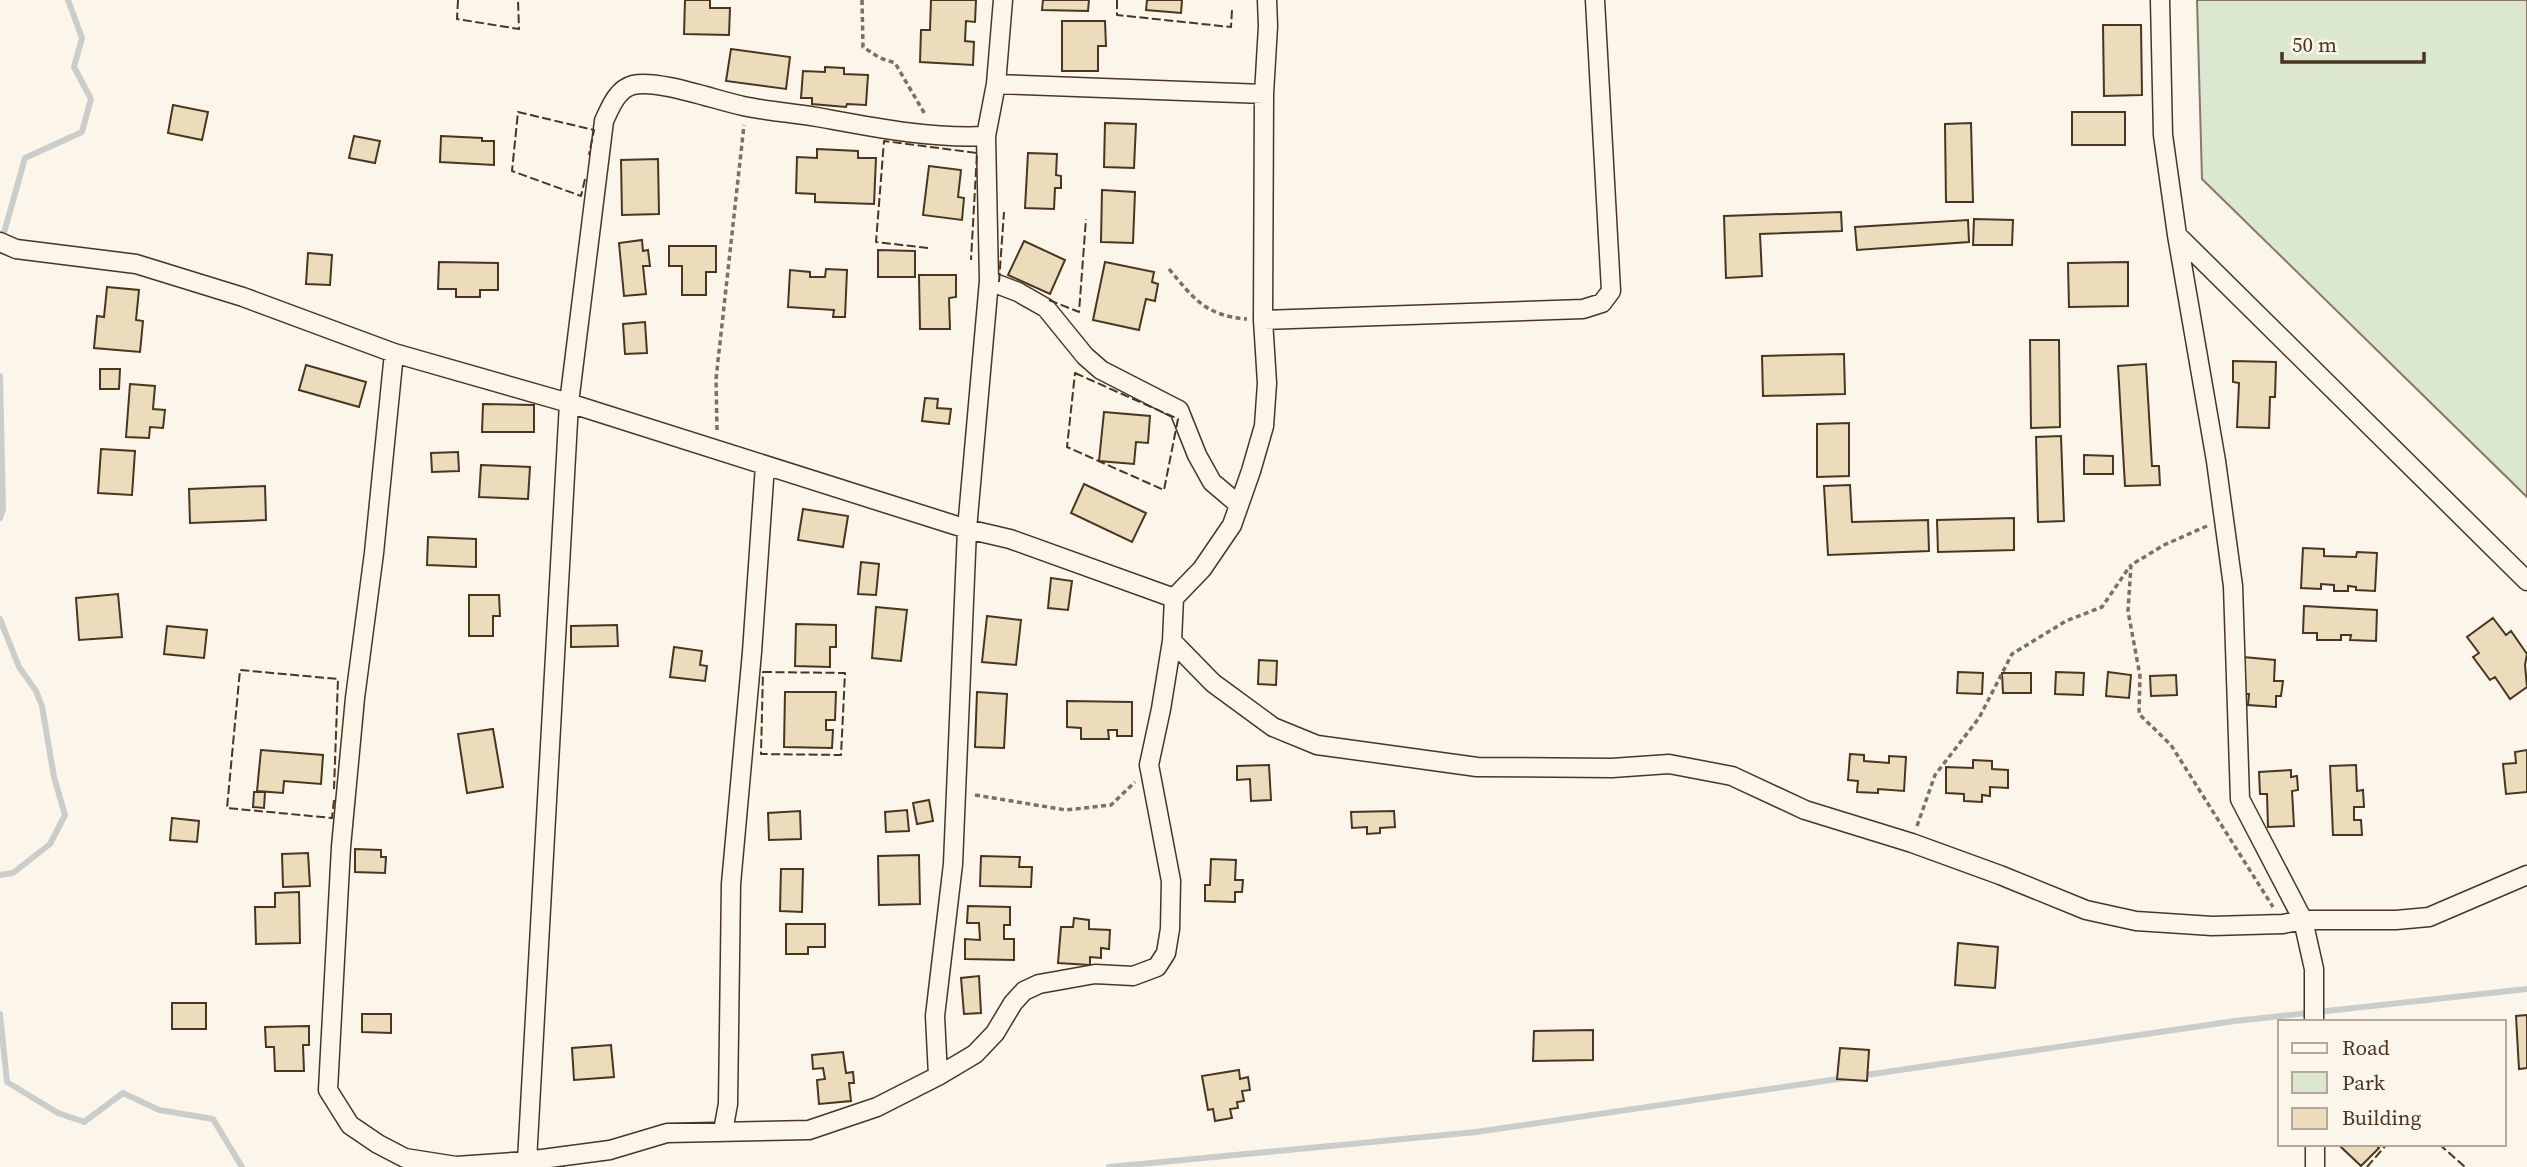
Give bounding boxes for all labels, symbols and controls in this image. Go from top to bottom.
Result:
scale bar [2282,21,2424,65]
text: 50 m [2292,30,2337,59]
legend [2278,1020,2506,1146]
text: Road [2342,1033,2390,1062]
text: Park [2342,1068,2386,1097]
text: Building [2342,1103,2421,1132]

